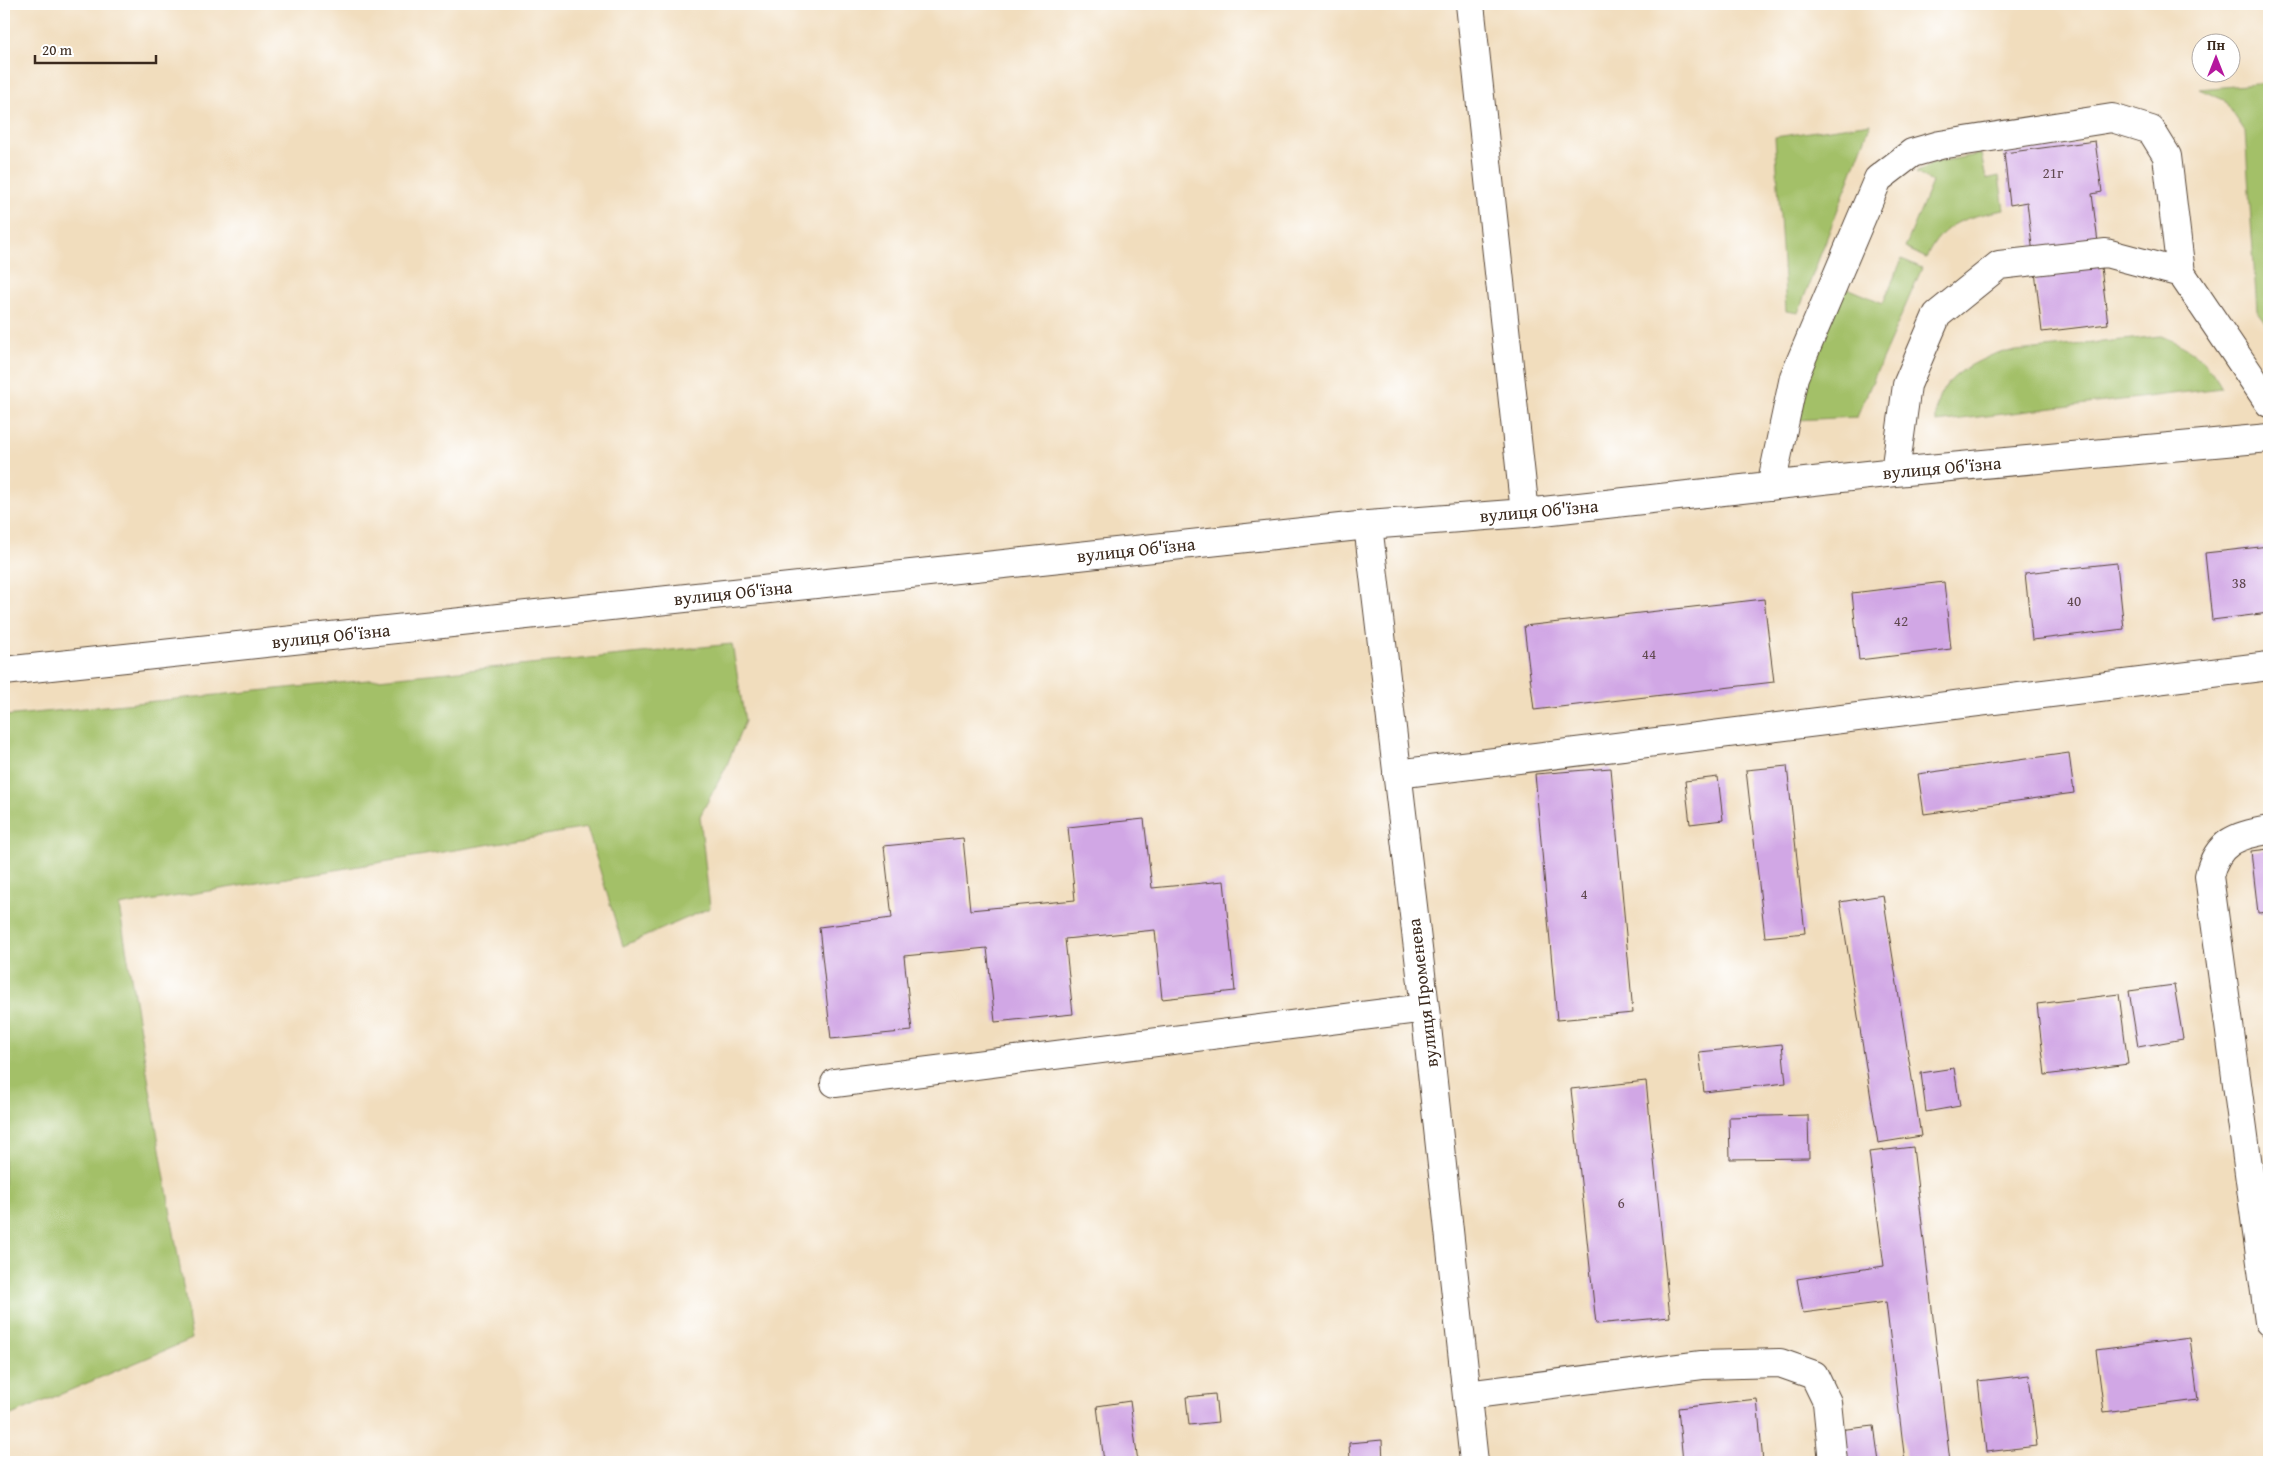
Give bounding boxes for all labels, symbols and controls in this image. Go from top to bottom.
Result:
scale bar [35,32,156,64]
north arrow [2190,32,2240,82]
text: Пн [2207,35,2225,55]
text: 20 m [42,39,73,60]
house number: 21г [2043,162,2064,183]
street label: вулиця Об'їзна [1882,449,2003,486]
street label: вулиця Об'їзна [1479,492,1600,529]
street label: вулиця Об'їзна [1075,530,1197,569]
house number: 38 [2232,572,2246,593]
street label: вулиця Об'їзна [672,573,794,612]
house number: 40 [2067,590,2081,611]
house number: 42 [1894,610,1908,631]
street label: вулиця Об'їзна [270,616,392,655]
house number: 44 [1642,643,1656,664]
house number: 4 [1580,883,1588,904]
street label: вулиця Променева [1400,917,1445,1069]
house number: 6 [1617,1192,1625,1213]

